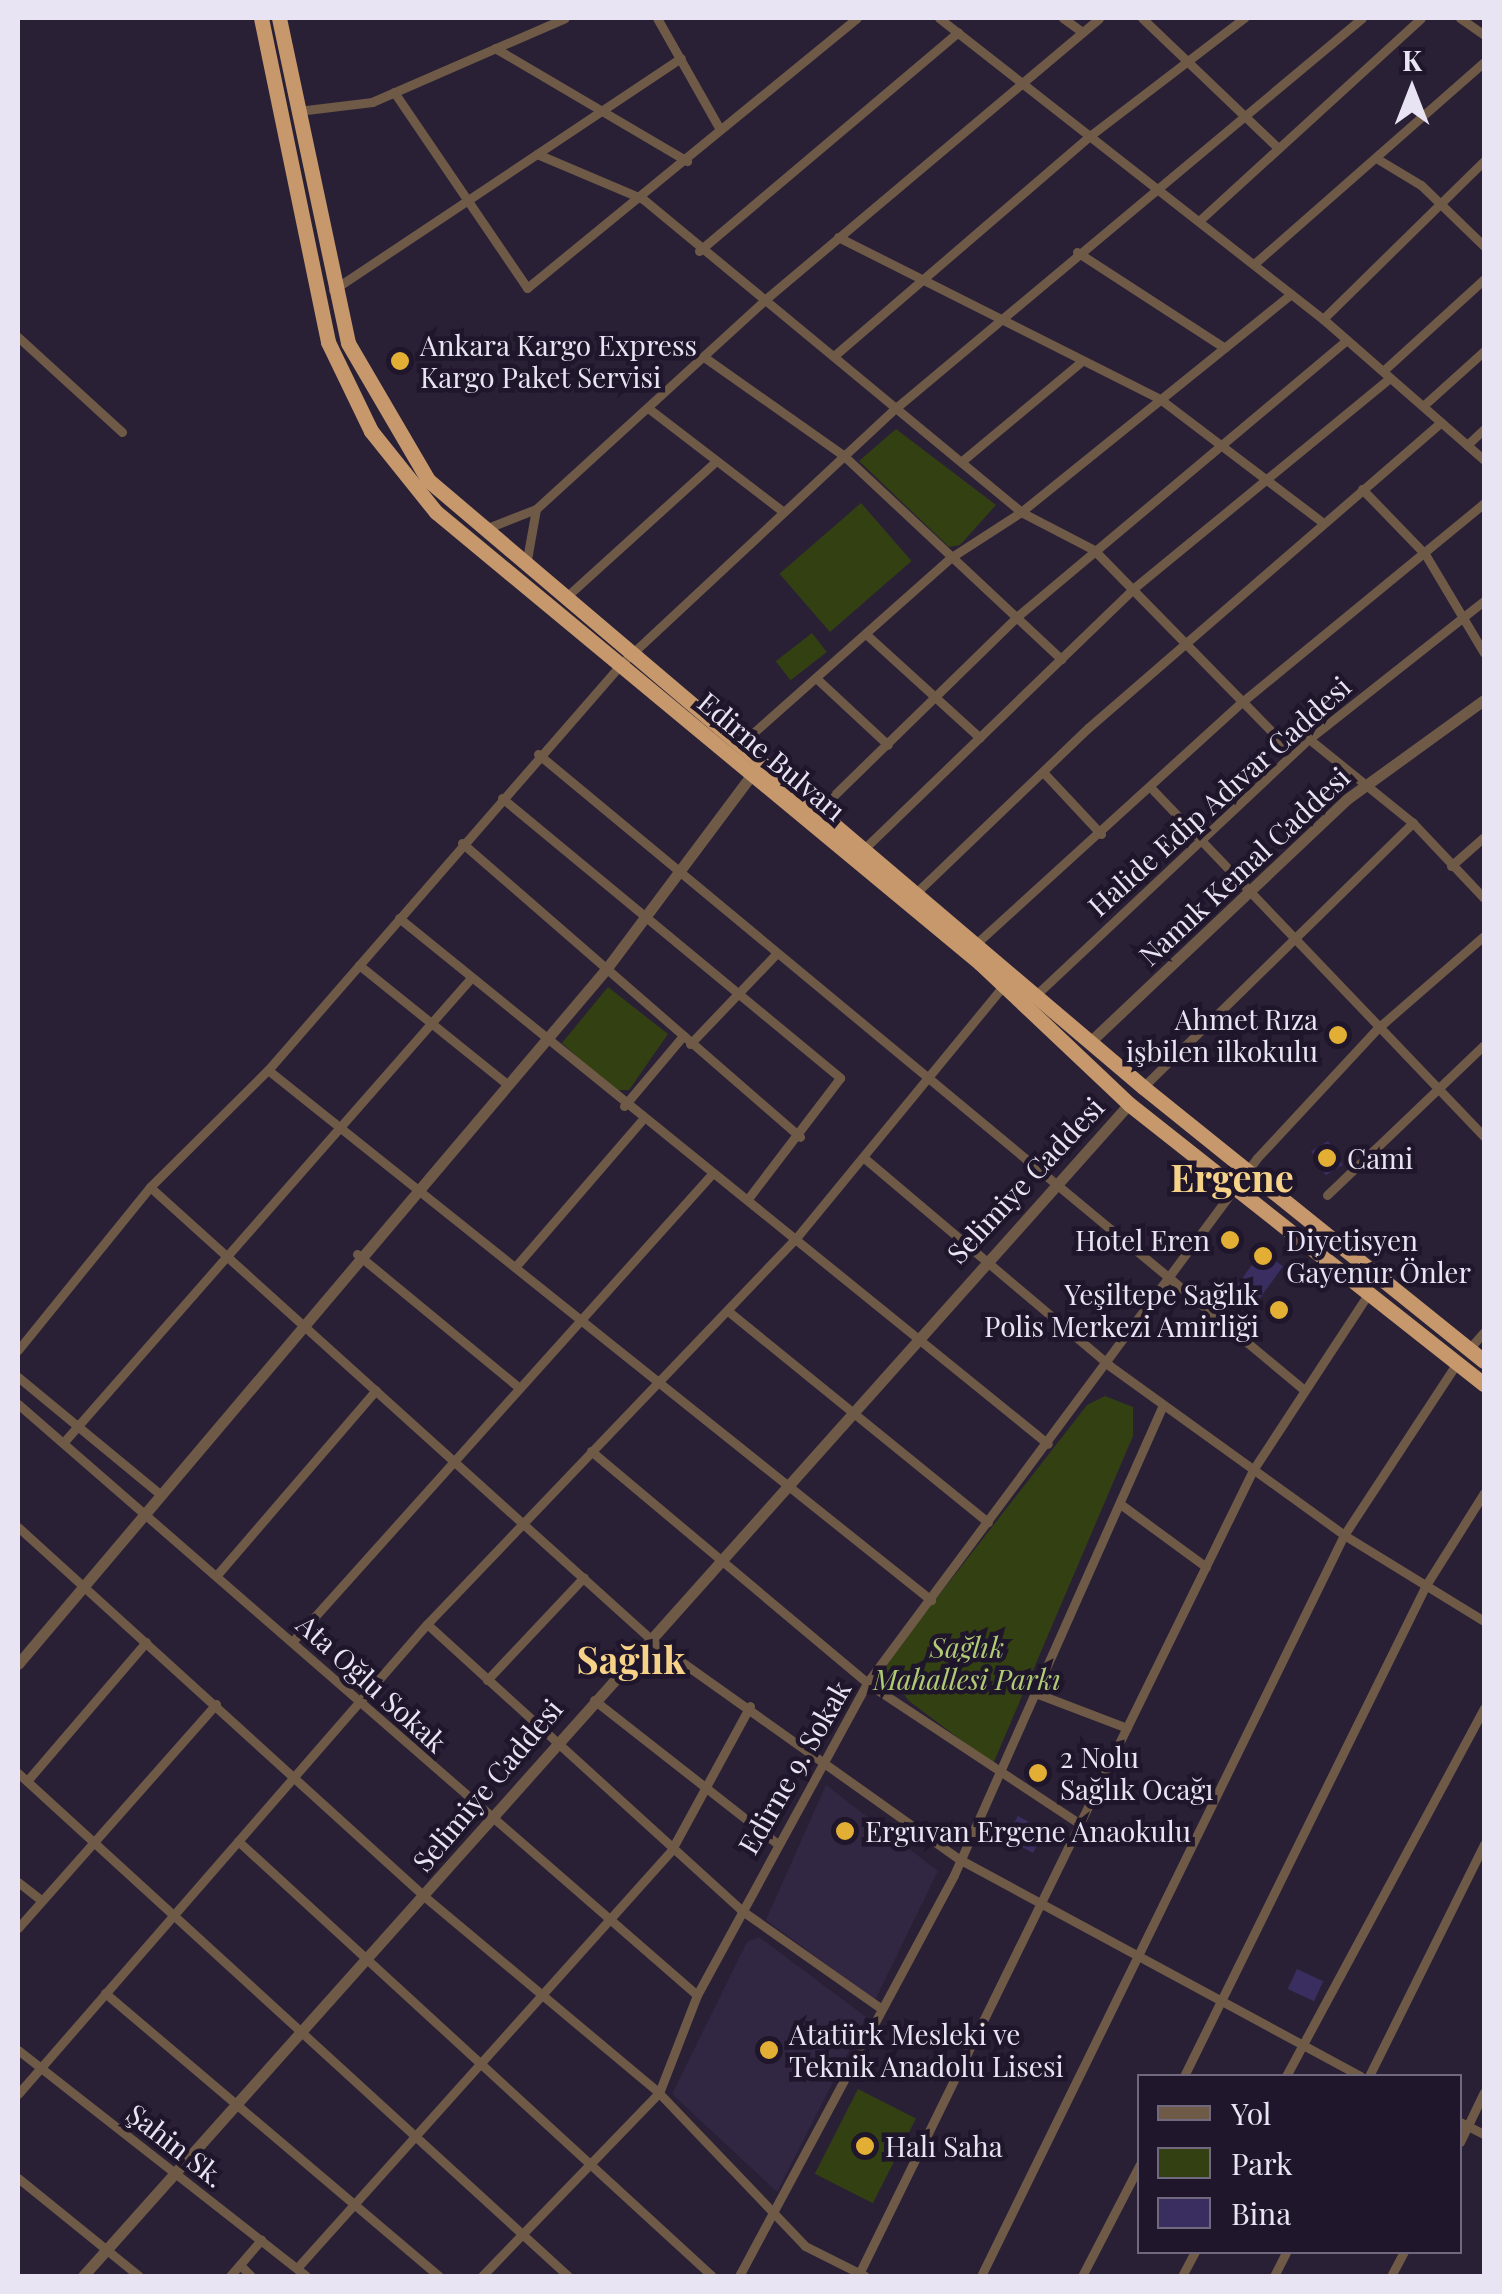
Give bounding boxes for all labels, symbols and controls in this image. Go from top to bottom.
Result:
north arrow [1362,40,1462,140]
text: K [1402,41,1422,78]
place label: Ankara Kargo Express Kargo Paket Servisi [420,328,697,394]
marker: Ankara Kargo Express Kargo Paket Servisi [389,350,411,372]
street label: Halide Edip Adıvar Caddesi [1080,669,1358,923]
street label: Edirne Bulvarı [692,685,852,827]
street label: Namık Kemal Caddesi [1132,760,1356,972]
place label: Ahmet Rıza işbilen ilkokulu [1126,1002,1318,1068]
marker: Ahmet Rıza işbilen ilkokulu [1327,1024,1349,1046]
street label: Selimiye Caddesi [940,1090,1110,1270]
place label: Cami [1347,1141,1413,1175]
marker: Cami [1316,1147,1338,1169]
district label: Ergene [1170,1154,1294,1200]
place label: Hotel Eren [1075,1223,1210,1257]
place label: Diyetisyen Gayenur Önler [1286,1223,1472,1289]
marker: Hotel Eren [1219,1229,1241,1251]
marker: Diyetisyen Gayenur Önler [1250,1243,1276,1269]
place label: Yeşiltepe Sağlık Polis Merkezi Amirliği [983,1277,1259,1343]
marker: Yeşiltepe Sağlık Polis Merkezi Amirliği [1268,1299,1290,1321]
street label: Ata Oğlu Sokak [290,1607,454,1759]
park label: Sağlık Mahallesi Parkı [873,1630,1061,1696]
district label: Sağlık [577,1636,685,1682]
street label: Edirne 9. Sokak [731,1674,857,1860]
street label: Selimiye Caddesi [405,1692,569,1878]
place label: 2 Nolu Sağlık Ocağı [1060,1740,1214,1806]
marker: 2 Nolu Sağlık Ocağı [1025,1760,1051,1786]
place label: Erguvan Ergene Anaokulu [865,1814,1192,1848]
marker: Erguvan Ergene Anaokulu [834,1820,856,1842]
place label: Atatürk Mesleki ve Teknik Anadolu Lisesi [789,2017,1065,2083]
marker: Atatürk Mesleki ve Teknik Anadolu Lisesi [758,2039,780,2061]
legend [1137,2074,1462,2254]
text: Yol [1231,2093,1271,2133]
street label: Şahin Sk. [120,2096,232,2194]
place label: Halı Saha [885,2129,1003,2163]
marker: Halı Saha [854,2135,876,2157]
text: Park [1231,2143,1293,2183]
text: Bina [1231,2193,1291,2233]

